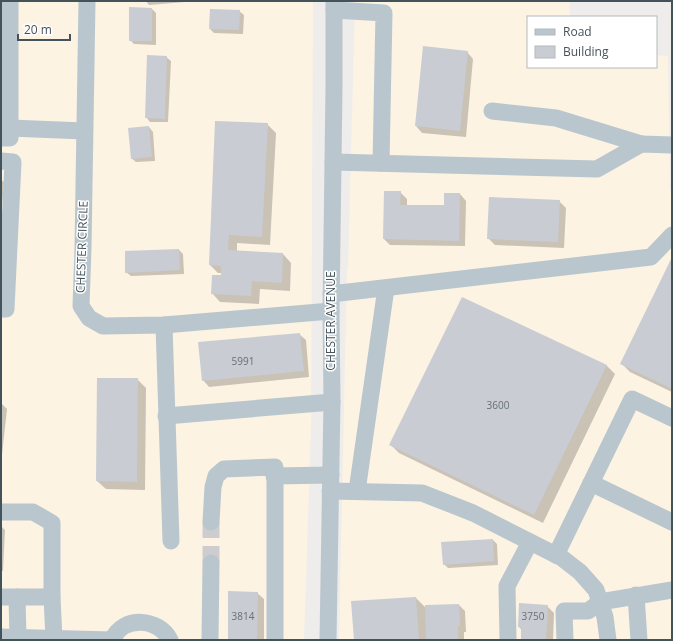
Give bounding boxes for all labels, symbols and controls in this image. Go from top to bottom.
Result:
scale bar [18,16,70,42]
legend [527,16,657,68]
text: 20 m [24,21,52,38]
text: Road [563,23,592,40]
text: Building [563,43,609,60]
street label: CHESTER CIRCLE [71,201,92,293]
street label: CHESTER AVENUE [322,271,339,371]
house number: 5991 [232,354,254,368]
house number: 3600 [487,398,510,412]
house number: 3814 [232,609,255,623]
house number: 3750 [522,609,545,623]

